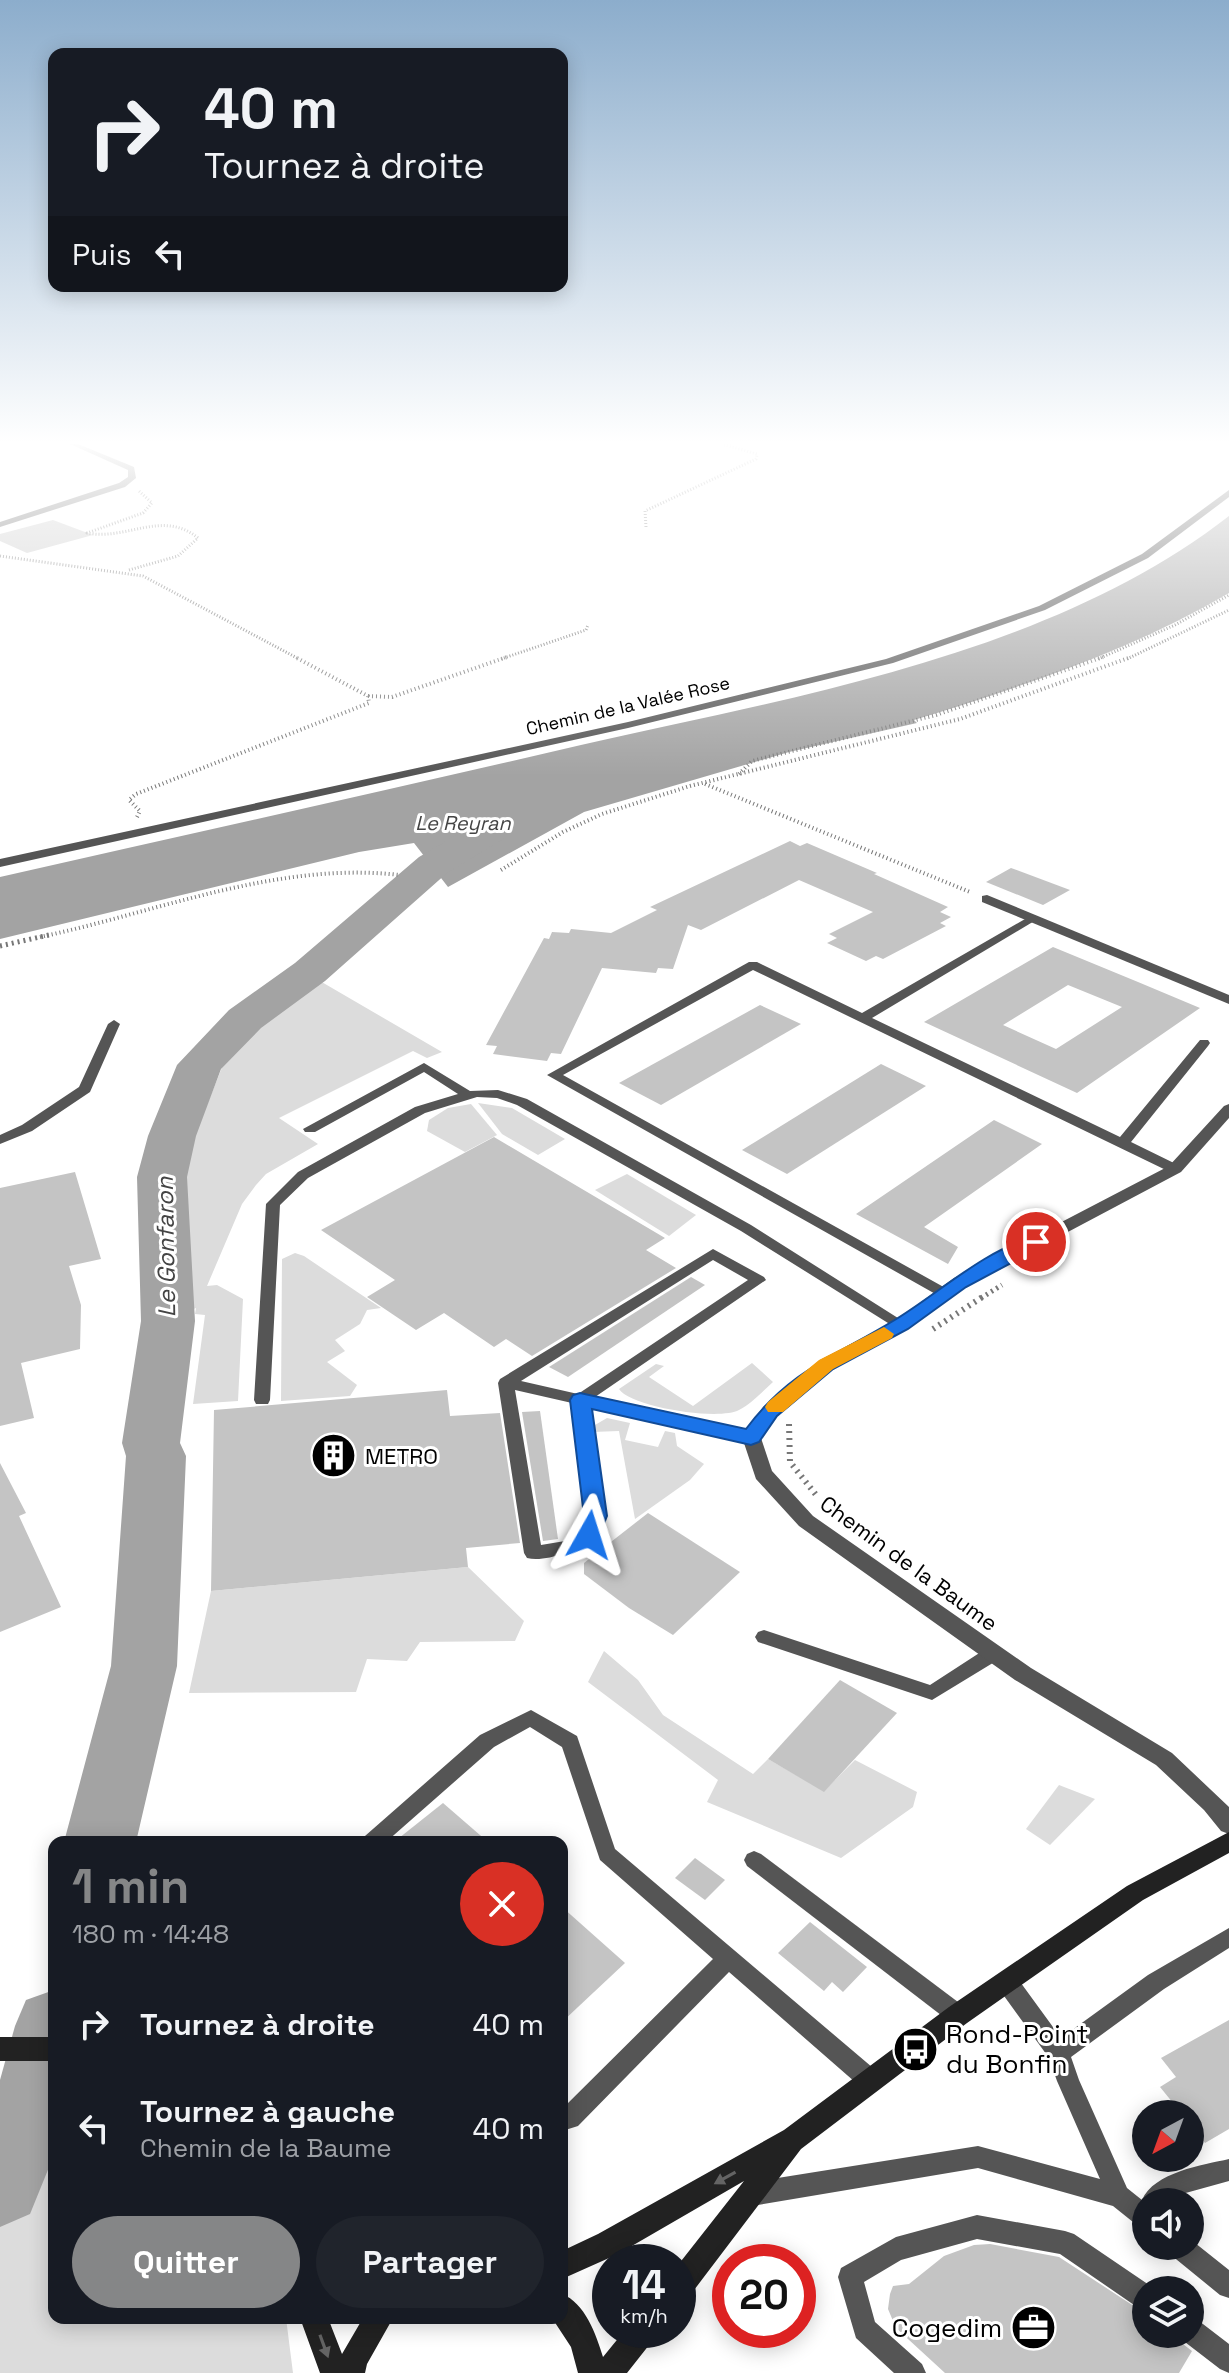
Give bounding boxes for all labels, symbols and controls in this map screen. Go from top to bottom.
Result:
text: 40 m [204,73,338,144]
icon: right [72,80,176,184]
text: Tournez à droite [204,143,485,189]
icon: left [148,232,192,276]
text: Puis [72,235,132,274]
street label: Chemin de la Valée Rose [524,671,732,740]
water label: Le Reyran [415,810,511,836]
water label: Le Gonfaron [149,1175,182,1318]
pin [1002,1208,1070,1276]
icon: arrive [1014,1220,1058,1264]
building icon: METRO [310,1432,358,1480]
place label: METRO [365,1442,438,1470]
street label: Chemin de la Baume [815,1489,1003,1637]
position arrow [547,1493,631,1577]
text: 1 min [72,1856,189,1917]
button: close [460,1862,544,1946]
text: 180 m · 14:48 [72,1917,229,1951]
icon: right [72,2002,116,2046]
text: Tournez à droite [140,2005,374,2044]
text: 40 m [473,2005,544,2044]
place label: Rond-Point du Bonfin [946,2017,1088,2081]
bus stop icon: Rond-Point du Bonfin [891,2025,939,2073]
text: Tournez à gauche [140,2092,395,2131]
north arrow [1132,2100,1204,2172]
map controls [1132,2100,1204,2348]
icon: left [72,2106,116,2150]
text: 40 m [473,2109,544,2148]
text: Chemin de la Baume [140,2131,392,2165]
one-way arrow [714,2171,737,2185]
button: sound [1132,2188,1204,2260]
button: Quitter [72,2216,300,2308]
button: Partager [316,2216,544,2308]
speed limit sign: 20 [712,2244,816,2348]
text: 14 [622,2260,666,2311]
button: layers [1132,2276,1204,2348]
text: km/h [620,2303,668,2329]
office icon: Cogedim [1009,2304,1057,2352]
place label: Cogedim [892,2311,1002,2345]
one-way arrow [318,2334,331,2358]

